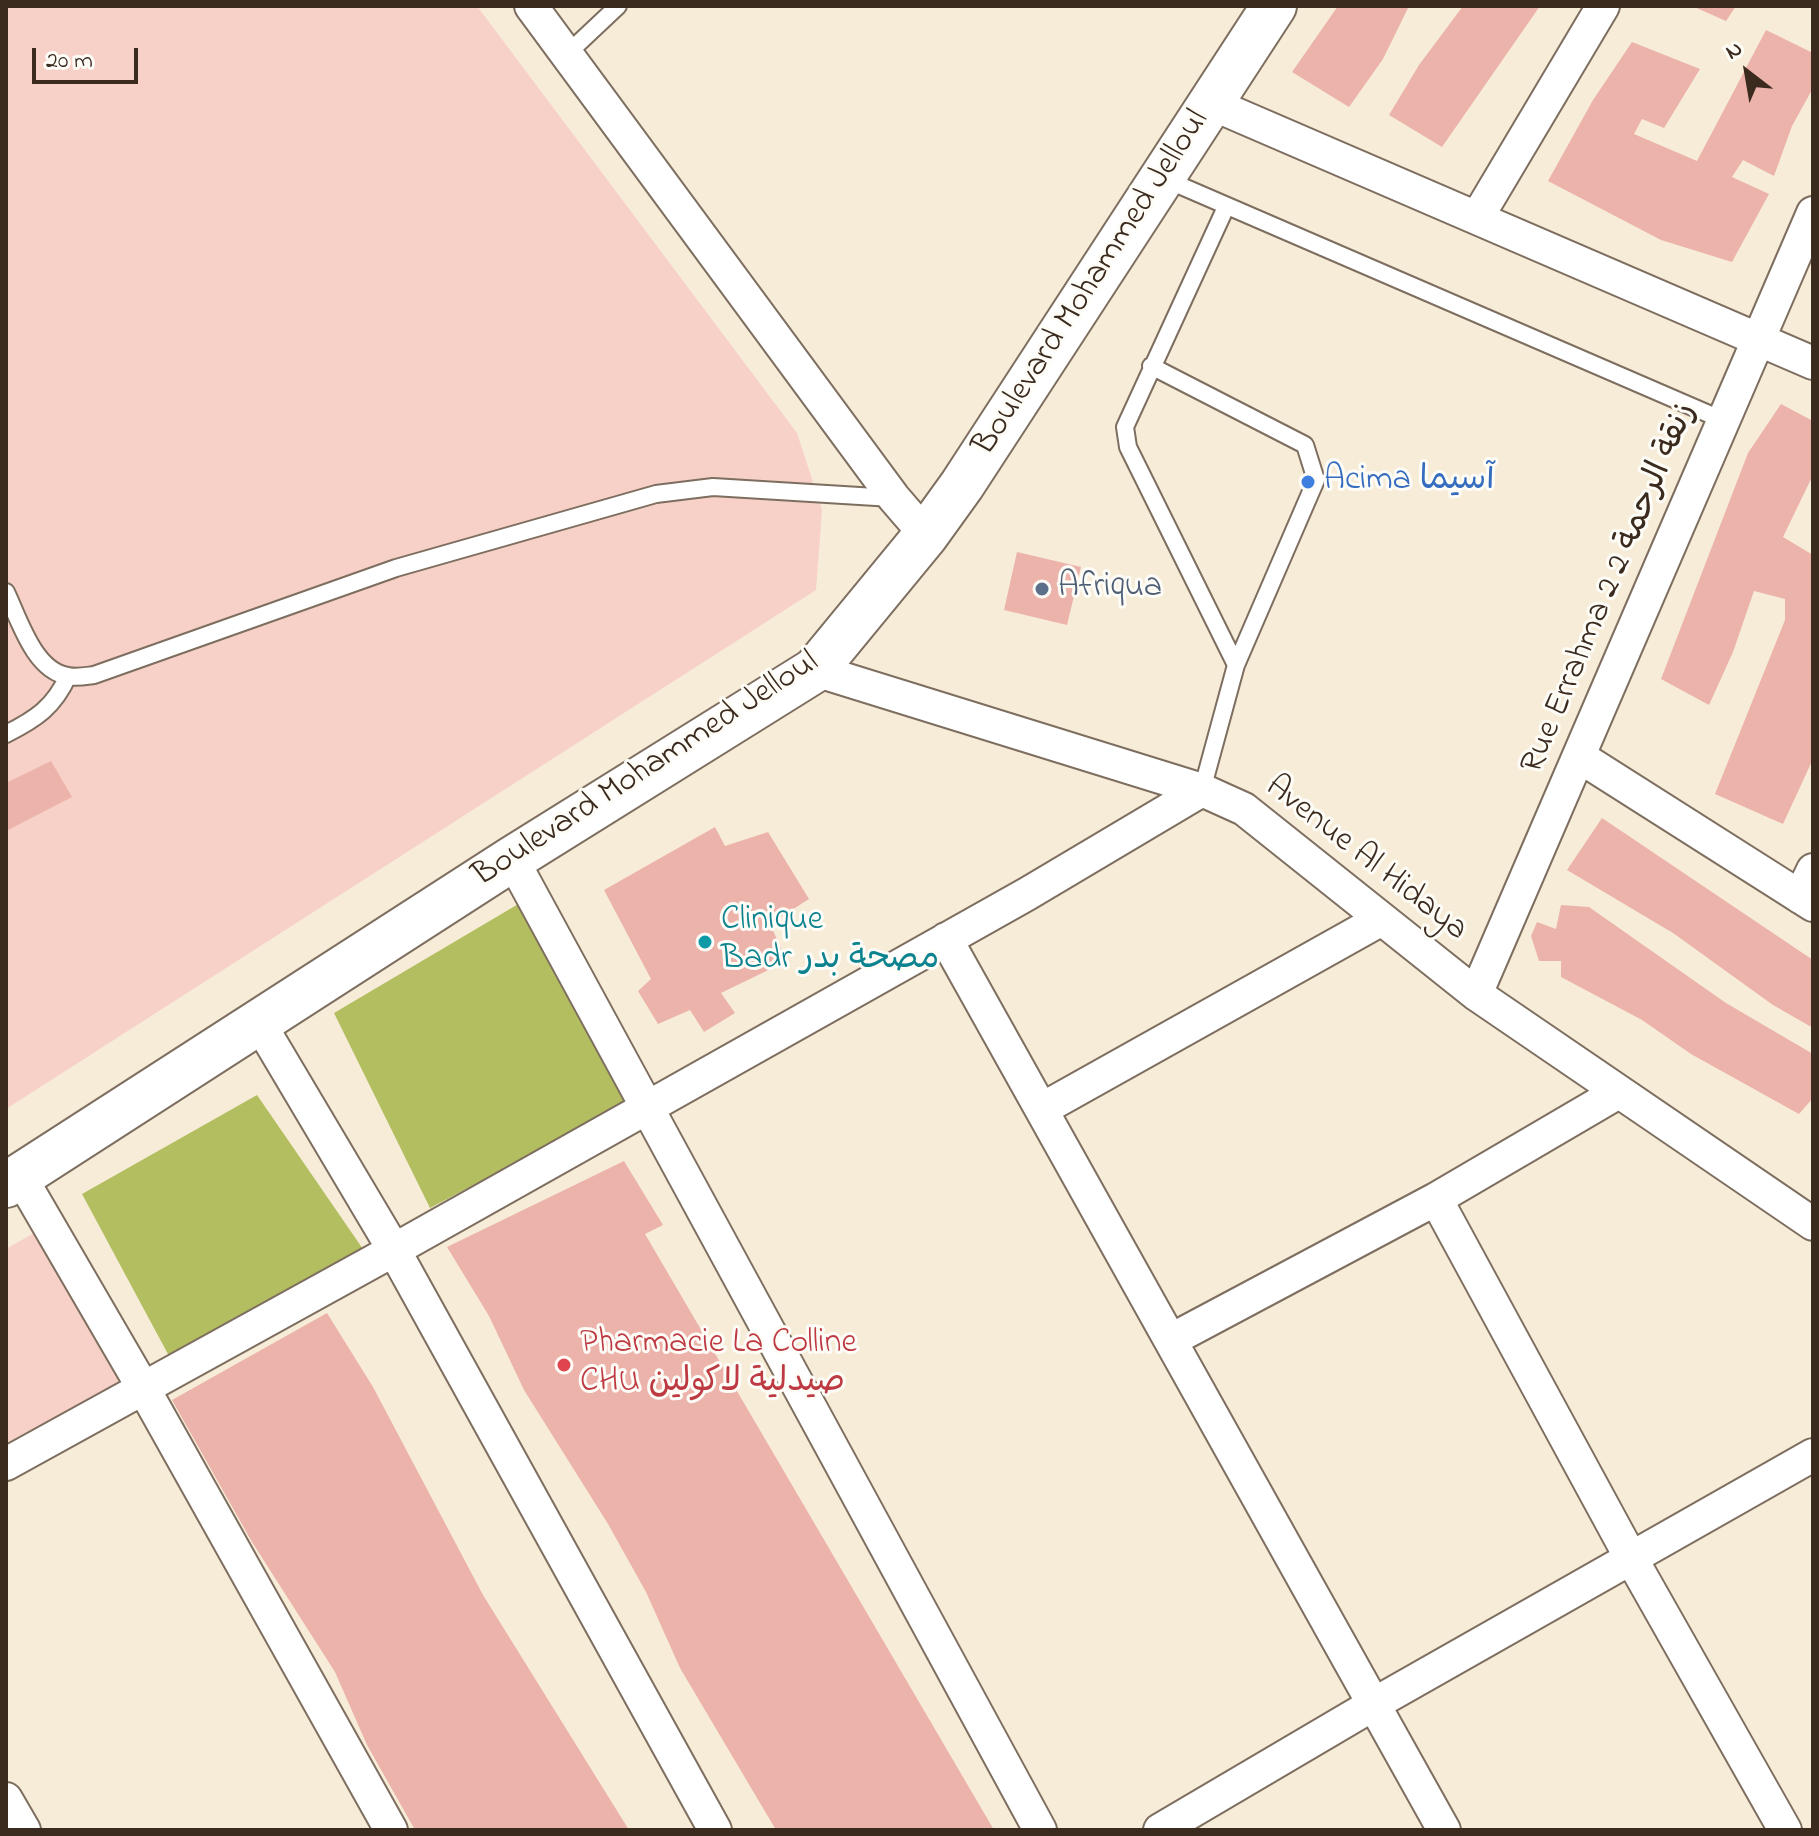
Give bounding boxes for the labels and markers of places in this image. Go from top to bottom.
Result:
place label: Acima آسيما [1324,462,1495,502]
marker: Acima آسيما [1299,473,1317,491]
place label: Afriqua [1058,569,1162,609]
marker: Afriqua [1033,580,1051,598]
place label: Clinique Badr مصحة بدر [721,902,939,982]
marker: Clinique Badr مصحة بدر [696,933,714,951]
place label: Pharmacie La Colline CHU صيدلية لاكولين [580,1325,857,1404]
marker: Pharmacie La Colline CHU صيدلية لاكولين [555,1356,573,1374]

